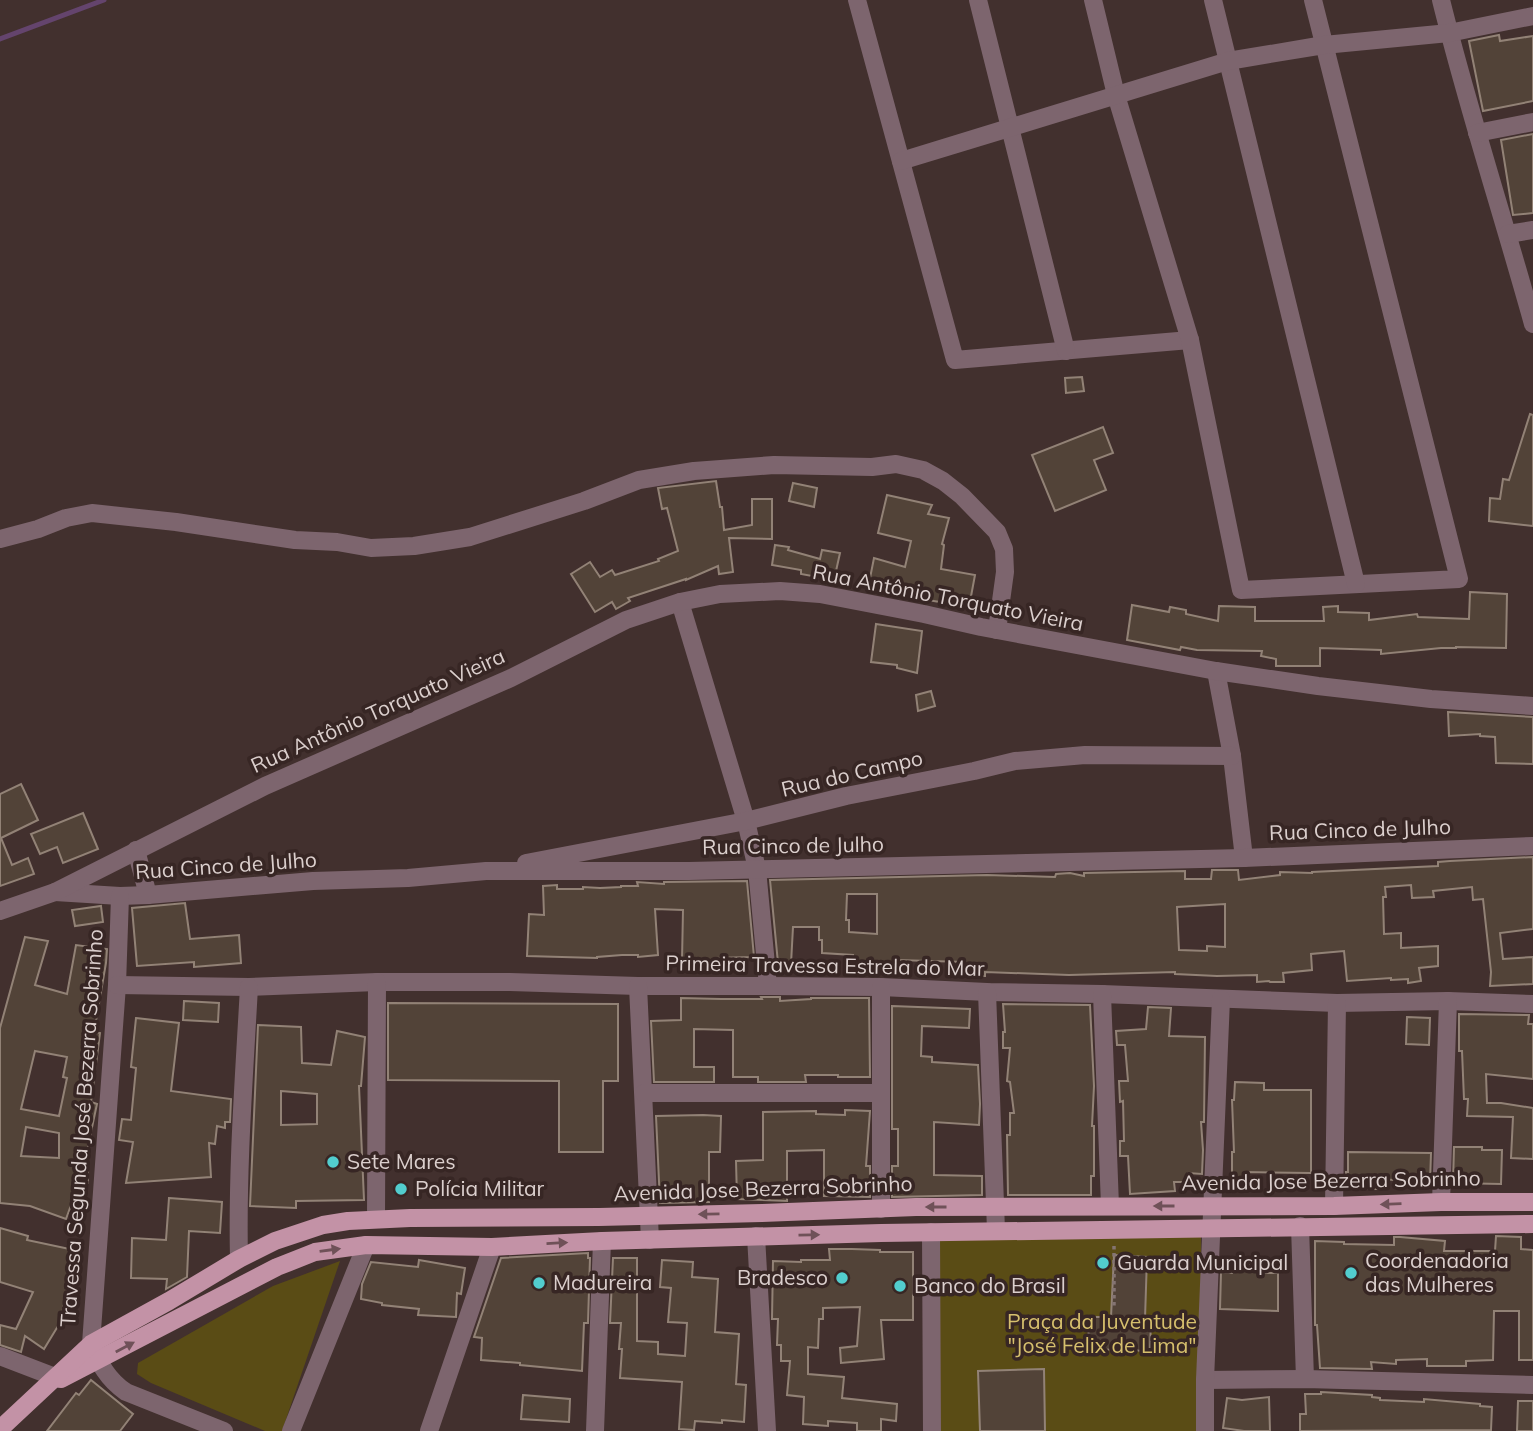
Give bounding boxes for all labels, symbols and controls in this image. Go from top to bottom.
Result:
street label: Rua Antônio Torquato Vieira [811,558,1086,636]
street label: Rua Antônio Torquato Vieira [247,642,509,778]
street label: Rua do Campo [778,744,925,802]
street label: Rua Cinco de Julho [1269,813,1451,845]
street label: Rua Cinco de Julho [702,830,884,860]
street label: Rua Cinco de Julho [134,846,318,884]
street label: Travessa Segunda José Bezerra Sobrinho [54,928,108,1328]
street label: Primeira Travessa Estrela do Mar [665,949,985,981]
place label: Sete Mares [347,1148,456,1174]
marker: Sete Mares [325,1154,341,1170]
street label: Avenida Jose Bezerra Sobrinho [1181,1164,1481,1196]
street label: Avenida Jose Bezerra Sobrinho [613,1170,913,1206]
place label: Polícia Militar [415,1175,545,1201]
marker: Polícia Militar [393,1181,409,1197]
one-way arrow [1380,1198,1402,1209]
one-way arrow [1153,1200,1175,1212]
one-way arrow [925,1201,947,1213]
one-way arrow [698,1208,720,1220]
one-way arrow [798,1229,820,1240]
one-way arrow [546,1237,568,1248]
one-way arrow [319,1244,341,1255]
place label: Coordenadoria das Mulheres [1365,1247,1509,1297]
place label: Guarda Municipal [1117,1249,1288,1275]
marker: Guarda Municipal [1095,1255,1111,1271]
place label: Bradesco [737,1264,828,1290]
marker: Coordenadoria das Mulheres [1343,1265,1359,1281]
place label: Madureira [553,1269,652,1295]
marker: Bradesco [834,1270,850,1286]
place label: Banco do Brasil [914,1272,1066,1298]
marker: Madureira [531,1275,547,1291]
marker: Banco do Brasil [892,1278,908,1294]
park label: Praça da Juventude "José Felix de Lima" [1007,1308,1197,1358]
one-way arrow [115,1341,135,1352]

